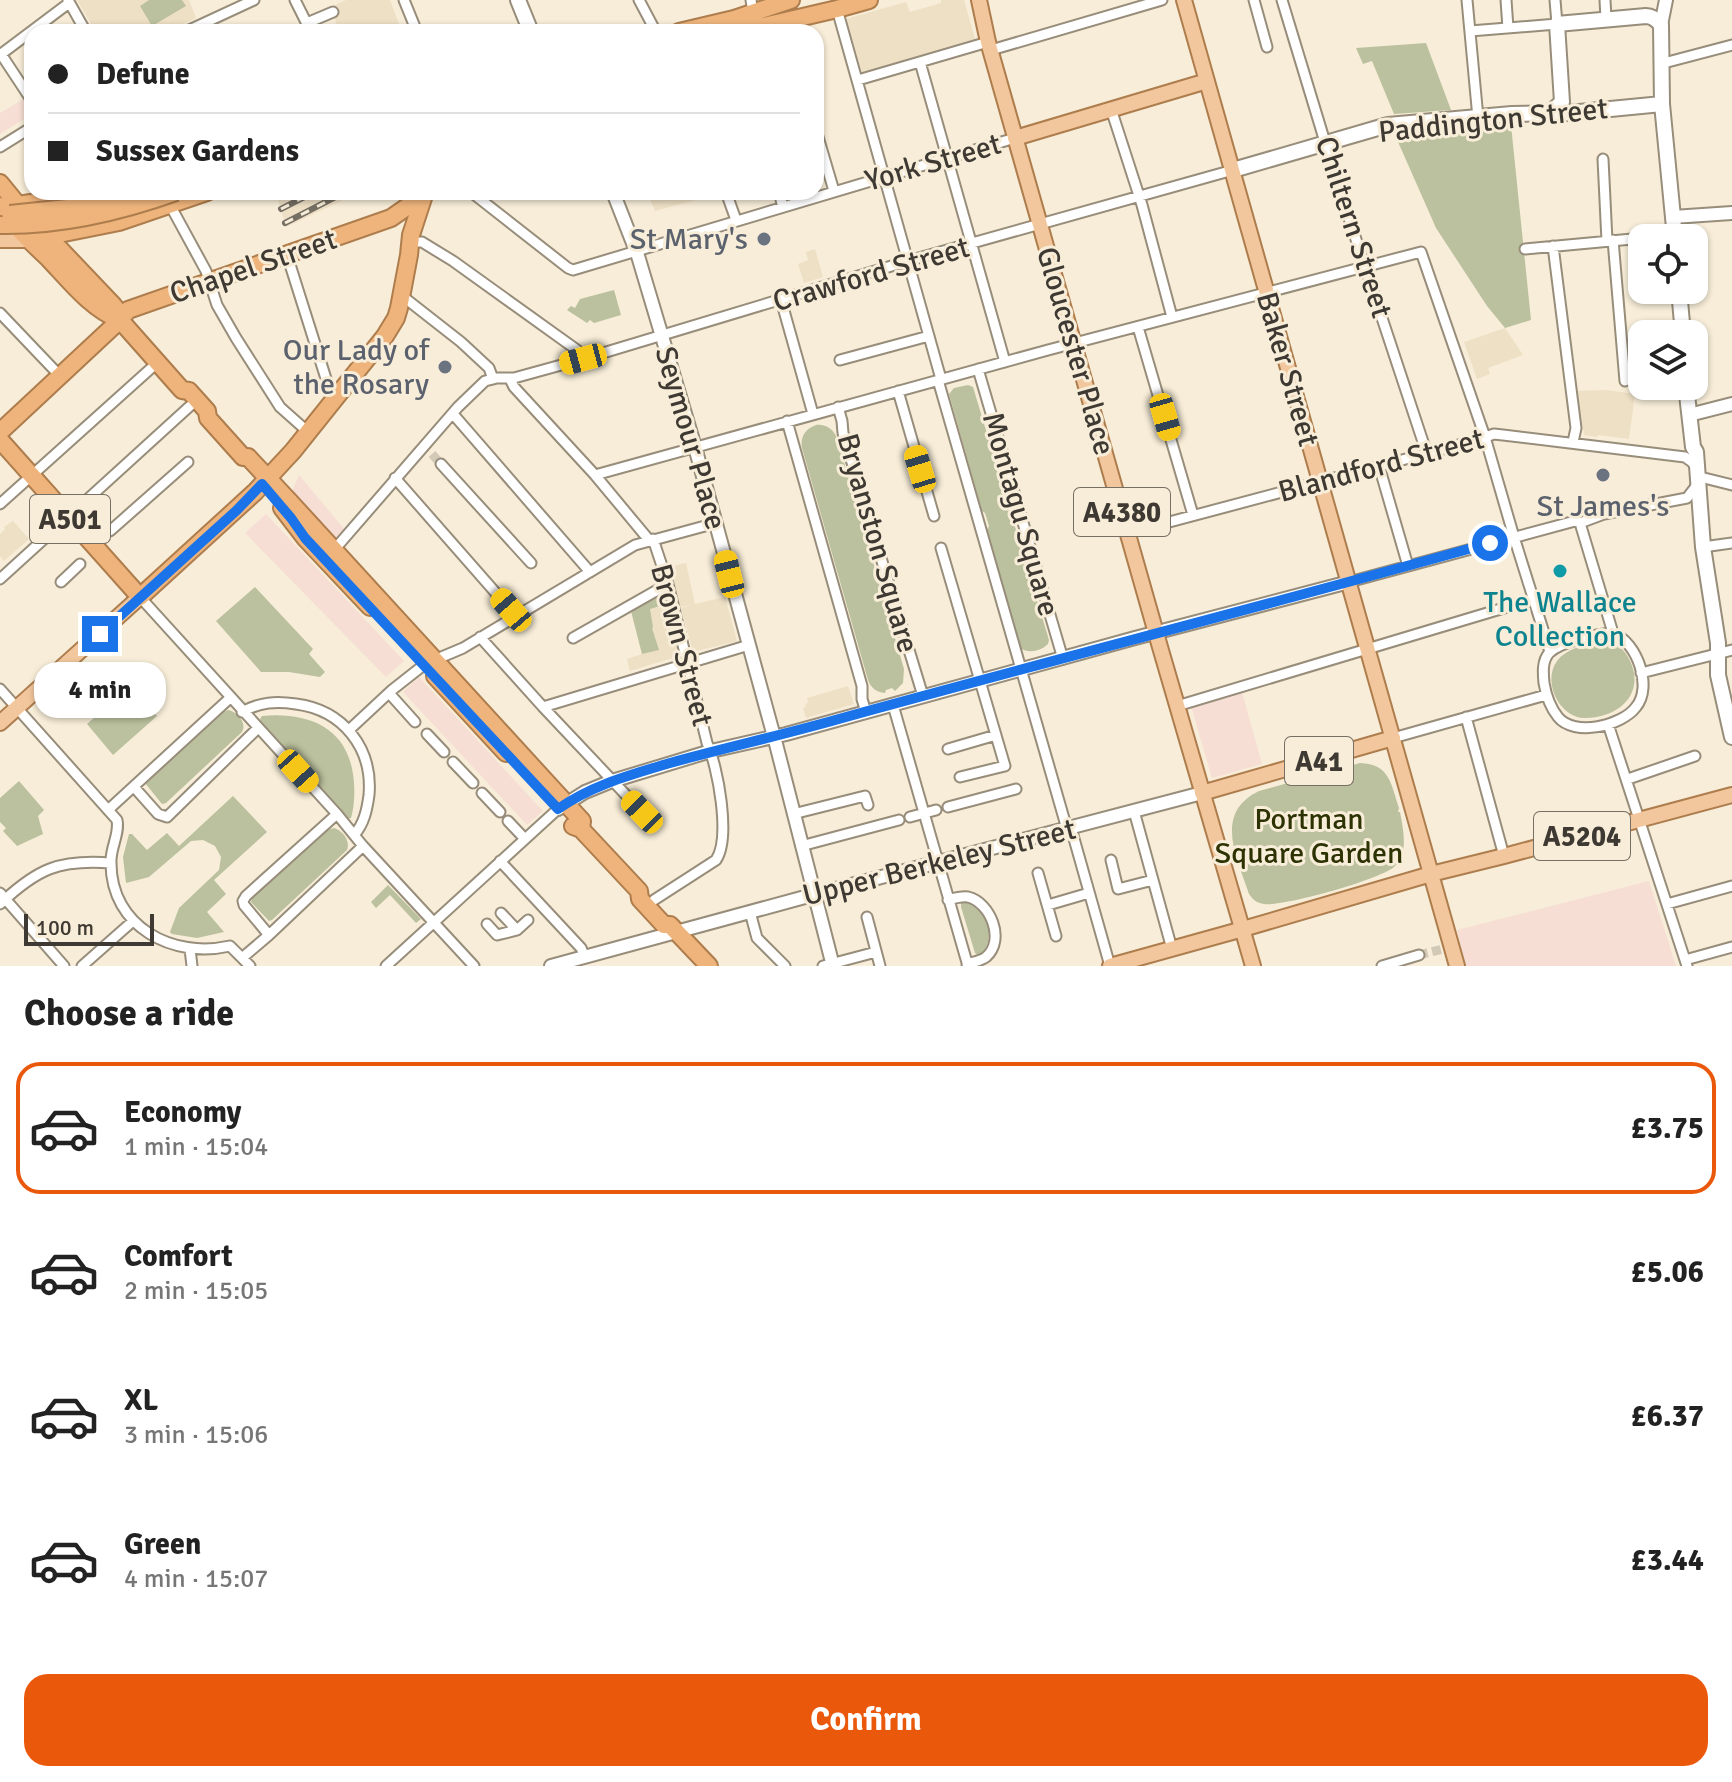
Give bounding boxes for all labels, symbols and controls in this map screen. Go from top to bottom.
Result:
text: Defune [96,56,190,93]
street label: Paddington Street [1377,90,1610,151]
street label: York Street [861,125,1005,200]
street label: Chiltern Street [1307,132,1400,322]
text: Sussex Gardens [96,133,299,170]
street label: Chapel Street [165,221,342,312]
place label: St Mary's [630,221,748,258]
map controls [1628,224,1708,400]
button: locate [1628,224,1708,304]
street label: Crawford Street [769,229,974,320]
marker: St Mary's [755,230,773,248]
street label: Gloucester Place [1028,243,1123,459]
street label: Baker Street [1248,288,1327,450]
button: layers [1628,320,1708,400]
place label: Our Lady of the Rosary [283,332,431,403]
car [557,341,609,377]
street label: Seymour Place [647,342,734,534]
marker: Our Lady of the Rosary [436,358,454,376]
car [1147,391,1183,443]
street label: Montagu Square [974,408,1067,620]
street label: Blandford Street [1274,420,1488,511]
street label: Bryanston Square [829,429,926,657]
car [902,443,938,495]
marker: St James's [1594,466,1612,484]
road number: A4380 [1074,488,1170,536]
place label: St James's [1537,488,1669,525]
road number: A501 [30,495,110,543]
route start [1472,525,1508,561]
car [712,548,746,600]
street label: Brown Street [642,560,721,730]
marker: The Wallace Collection [1551,562,1569,580]
car [486,584,536,636]
place label: The Wallace Collection [1483,584,1637,655]
route end [82,616,118,652]
callout: 4 min [34,662,166,718]
text: 4 min [69,674,131,706]
road number: A41 [1285,737,1353,785]
car [273,745,323,797]
car [617,786,667,838]
park label: Portman Square Garden [1215,801,1403,872]
street label: Upper Berkeley Street [799,811,1080,914]
road number: A5204 [1534,812,1630,860]
scale bar [24,910,154,946]
text: 100 m [36,914,94,941]
text: Choose a ride [24,991,234,1036]
icon: car [28,1092,100,1164]
text: Economy [124,1094,241,1131]
text: £3.75 [1631,1110,1704,1147]
text: 1 min · 15:04 [124,1131,268,1163]
icon: car [28,1236,100,1308]
text: Comfort [124,1238,233,1275]
text: £5.06 [1631,1254,1704,1291]
text: 2 min · 15:05 [124,1275,268,1307]
icon: car [28,1380,100,1452]
text: XL [124,1382,158,1419]
text: £6.37 [1631,1398,1704,1435]
text: 3 min · 15:06 [124,1419,268,1451]
icon: car [28,1524,100,1596]
text: Green [124,1526,201,1563]
text: £3.44 [1631,1542,1704,1579]
text: 4 min · 15:07 [124,1563,268,1595]
button: Confirm [24,1674,1708,1766]

